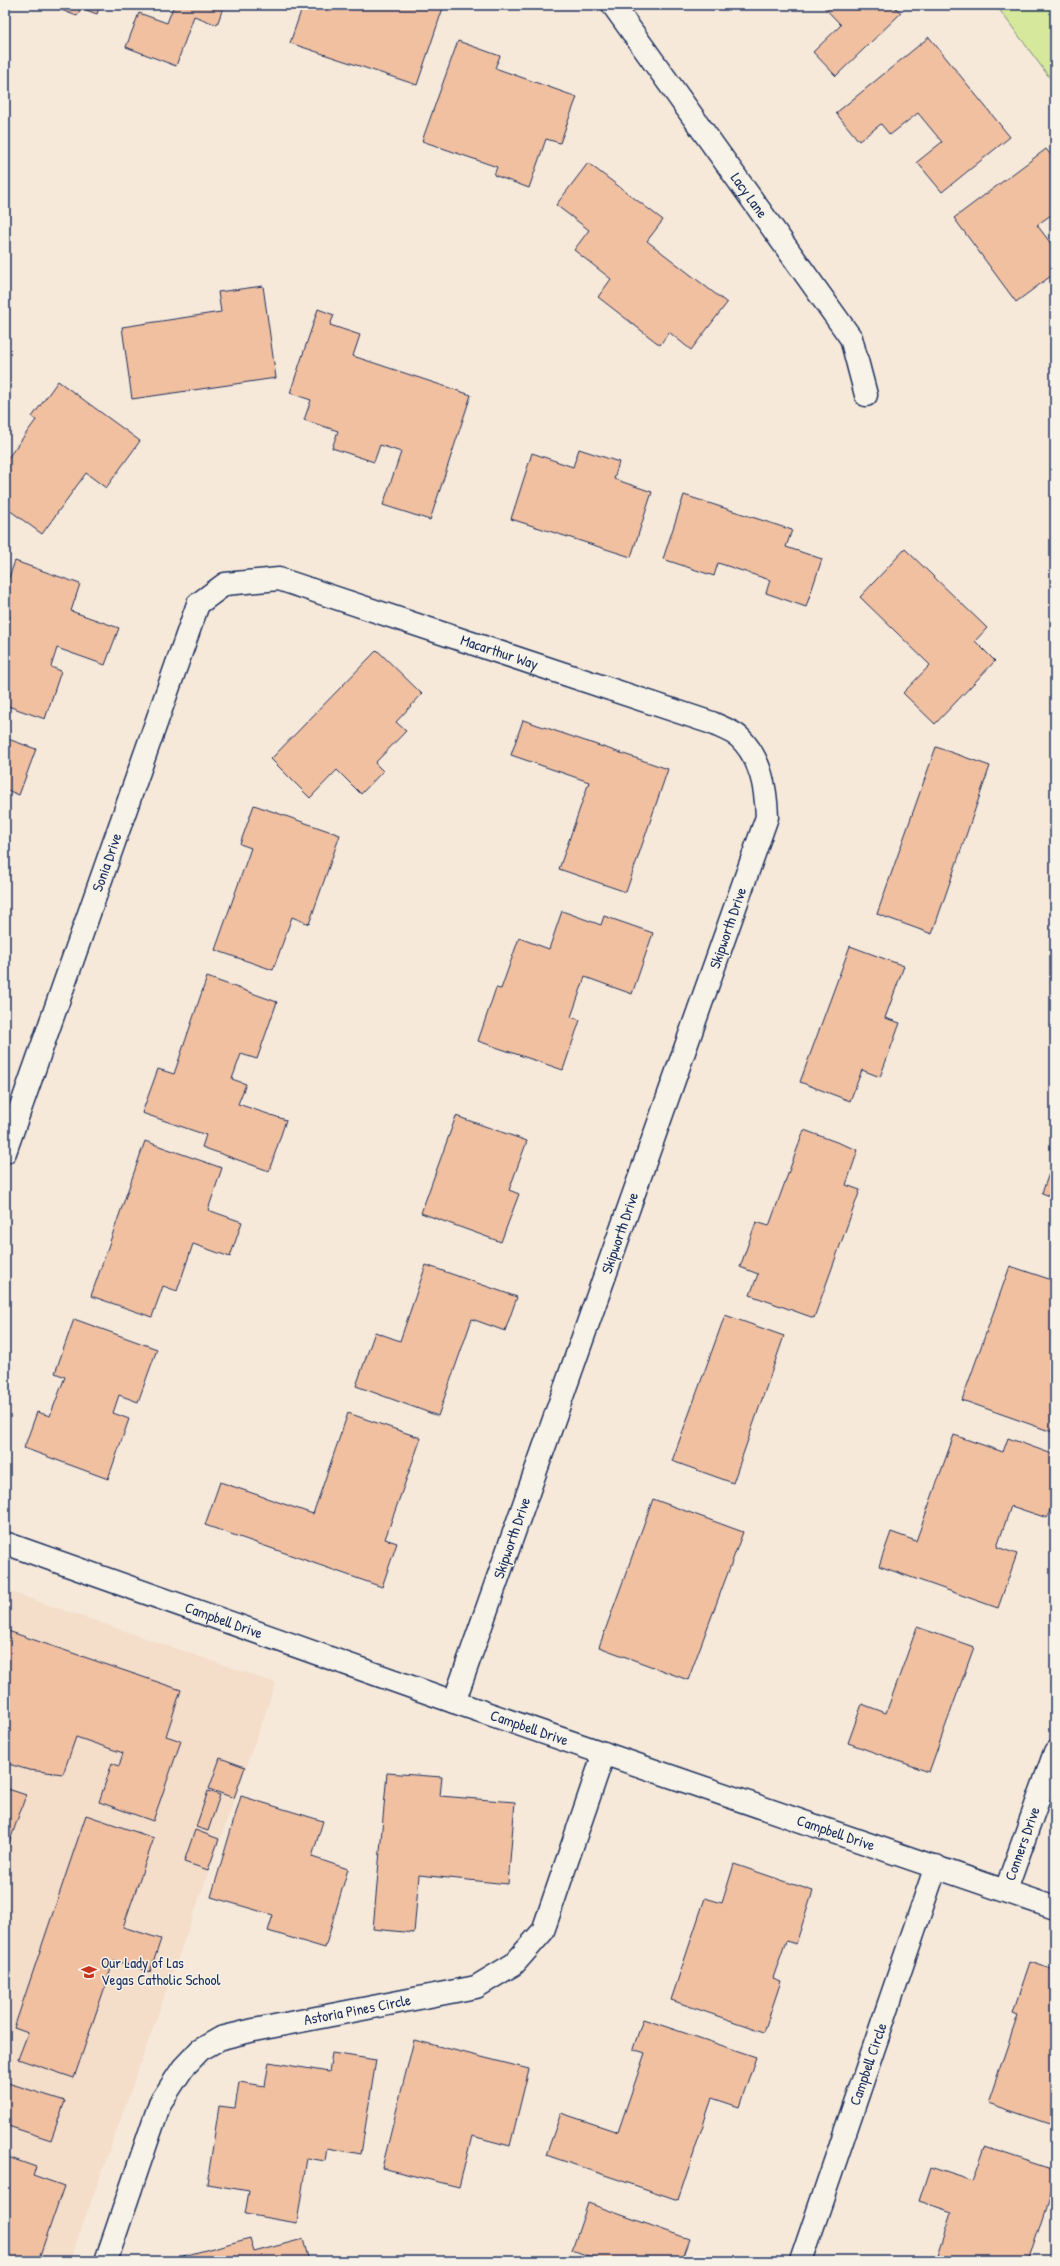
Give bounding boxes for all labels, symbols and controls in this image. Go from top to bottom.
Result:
street label: Lacy Lane [726,168,773,222]
street label: Macarthur Way [458,629,541,674]
street label: Sonia Drive [87,830,127,894]
street label: Skipworth Drive [704,884,751,971]
street label: Skipworth Drive [596,1189,643,1276]
street label: Skipworth Drive [488,1494,535,1581]
street label: Campbell Drive [182,1597,266,1643]
street label: Campbell Drive [488,1704,571,1750]
street label: Conners Drive [999,1804,1045,1884]
street label: Campbell Drive [794,1809,878,1856]
place label: Our Lady of Las Vegas Catholic School [101,1952,221,1990]
school or university icon: Our Lady of Las Vegas Catholic School [80,1963,98,1981]
street label: Astoria Pines Circle [302,1989,413,2030]
street label: Campbell Circle [844,2020,892,2108]

